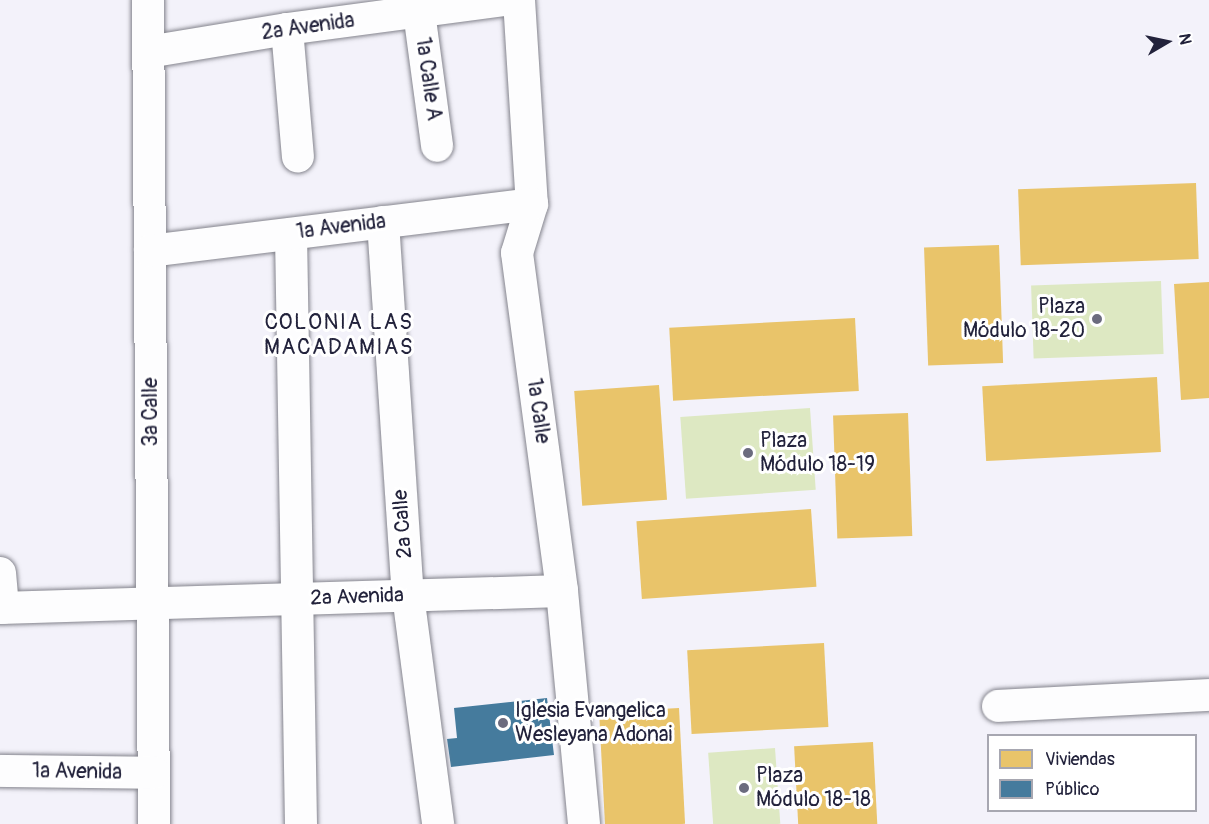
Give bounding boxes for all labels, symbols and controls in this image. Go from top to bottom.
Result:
street label: 2a Avenida [260,8,356,46]
north arrow [1137,12,1197,72]
text: N [1174,32,1196,46]
street label: 1a Calle A [410,36,446,122]
street label: 1a Avenida [295,209,387,245]
place label: Plaza Módulo 18-20 [963,294,1085,344]
district label: COLONIA LAS MACADAMIAS [264,309,414,360]
marker: Plaza Módulo 18-20 [1090,312,1104,326]
street label: 3a Calle [138,377,164,447]
street label: 1a Calle [521,377,555,445]
place label: Plaza Módulo 18-19 [760,428,875,478]
marker: Plaza Módulo 18-19 [741,446,755,460]
street label: 2a Calle [388,489,418,559]
street label: 2a Avenida [310,583,404,611]
place label: Iglesia Evangelica Wesleyana Adonai [515,698,672,748]
marker: Iglesia Evangelica Wesleyana Adonai [496,716,510,730]
legend [987,734,1197,812]
text: Viviendas [1045,748,1115,771]
street label: 1a Avenida [32,759,122,785]
place label: Plaza Módulo 18-18 [756,763,871,813]
text: Público [1045,778,1099,801]
marker: Plaza Módulo 18-18 [737,781,751,795]

